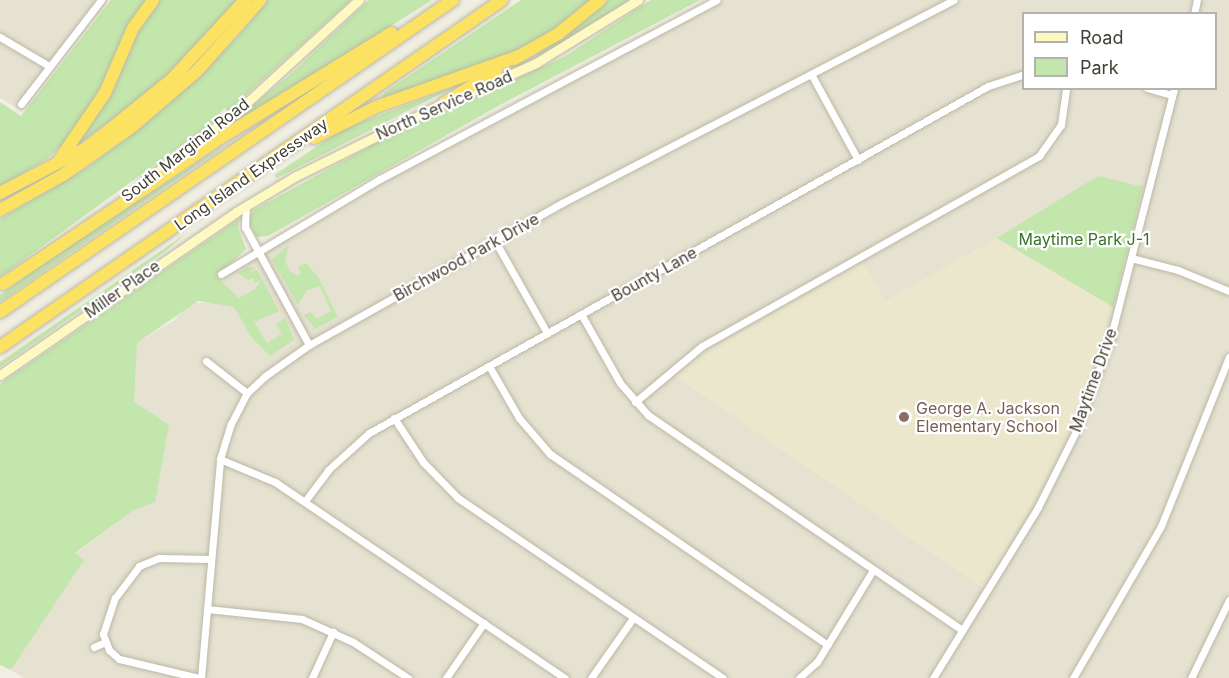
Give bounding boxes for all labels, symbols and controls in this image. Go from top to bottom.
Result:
legend [1022,12,1217,90]
text: Road [1080,27,1123,48]
text: Park [1080,57,1119,78]
street label: North Service Road [373,66,515,144]
street label: South Marginal Road [117,94,253,206]
street label: Long Island Expressway [171,114,331,234]
street label: Birchwood Park Drive [390,209,542,305]
park label: Maytime Park J-1 [1018,229,1150,249]
street label: Bounty Lane [608,243,700,305]
street label: Miller Place [81,256,163,322]
street label: Maytime Drive [1065,325,1121,435]
place label: George A. Jackson Elementary School [916,398,1060,436]
marker: George A. Jackson Elementary School [897,410,911,424]

